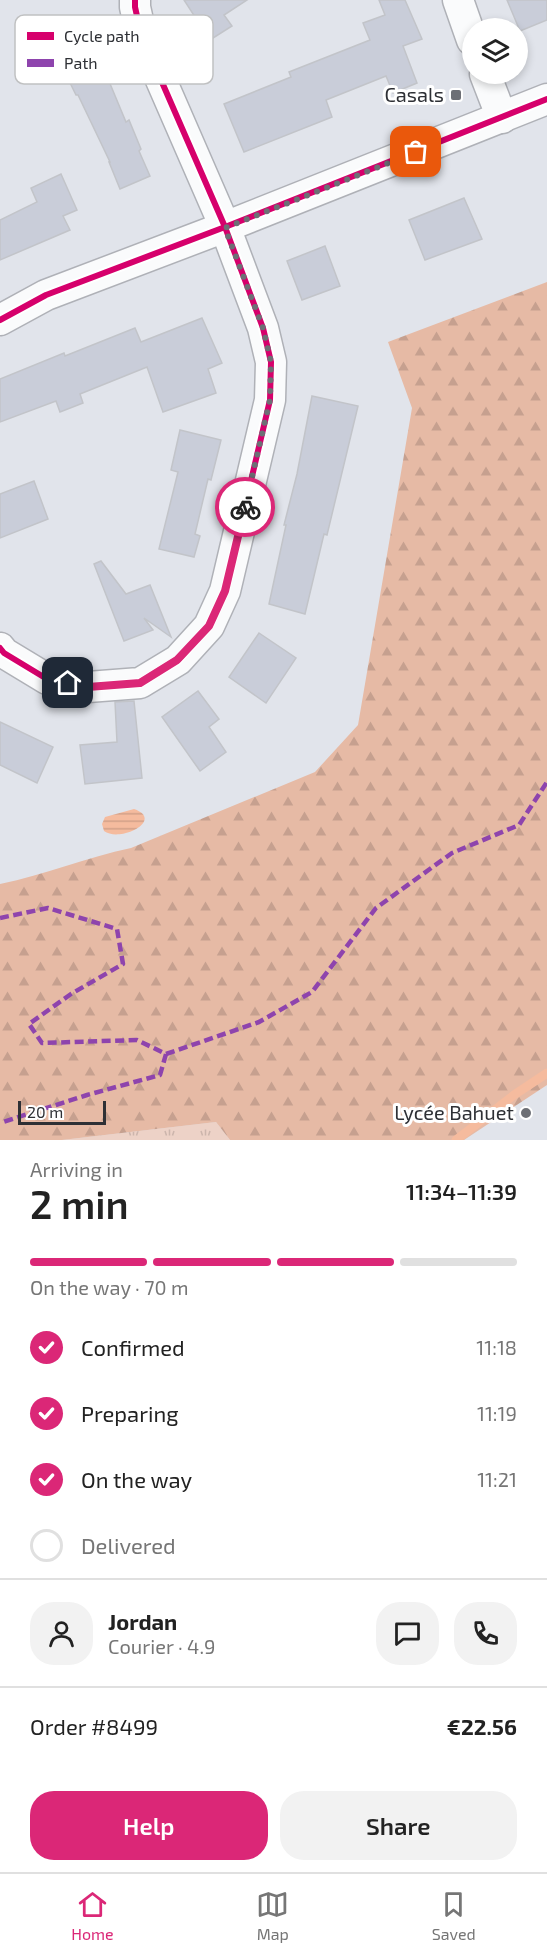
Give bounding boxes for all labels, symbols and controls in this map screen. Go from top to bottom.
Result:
legend [15,15,213,84]
map controls [462,18,528,84]
button: layers [462,18,528,84]
text: Cycle path [64,26,140,45]
text: Path [64,53,98,72]
place label: Casals [384,82,444,106]
marker: Casals [449,88,463,102]
pin [390,126,441,177]
icon: bag [399,135,432,168]
courier [215,477,275,537]
icon: bike [229,491,262,524]
pin [42,657,93,708]
icon: home [51,666,84,699]
scale bar [18,1098,106,1126]
place label: Lycée Bahuet [394,1100,514,1124]
text: 20 m [27,1102,63,1121]
marker: Lycée Bahuet [519,1106,533,1120]
text: Arriving in [30,1157,123,1181]
text: 11:34–11:39 [406,1178,517,1204]
text: 2 min [30,1180,129,1227]
text: On the way · 70 m [30,1275,189,1299]
icon: check [30,1331,63,1364]
text: Confirmed [81,1334,185,1360]
text: 11:18 [476,1335,517,1359]
icon: check [30,1397,63,1430]
text: Preparing [81,1400,179,1426]
text: 11:19 [477,1401,517,1425]
icon: check [30,1463,63,1496]
text: On the way [81,1466,192,1492]
text: 11:21 [477,1467,517,1491]
text: Delivered [81,1532,176,1558]
button: person [30,1602,93,1665]
button: chat [376,1602,439,1665]
button: phone [454,1602,517,1665]
text: Jordan [108,1608,177,1634]
text: Courier · 4.9 [108,1634,215,1658]
text: Order #8499 [30,1713,158,1739]
text: €22.56 [447,1713,517,1739]
button: Help [30,1791,268,1860]
button: Share [280,1791,517,1860]
tab: Home [71,1888,114,1943]
tab: Map [256,1888,289,1943]
tab: Saved [432,1888,476,1943]

